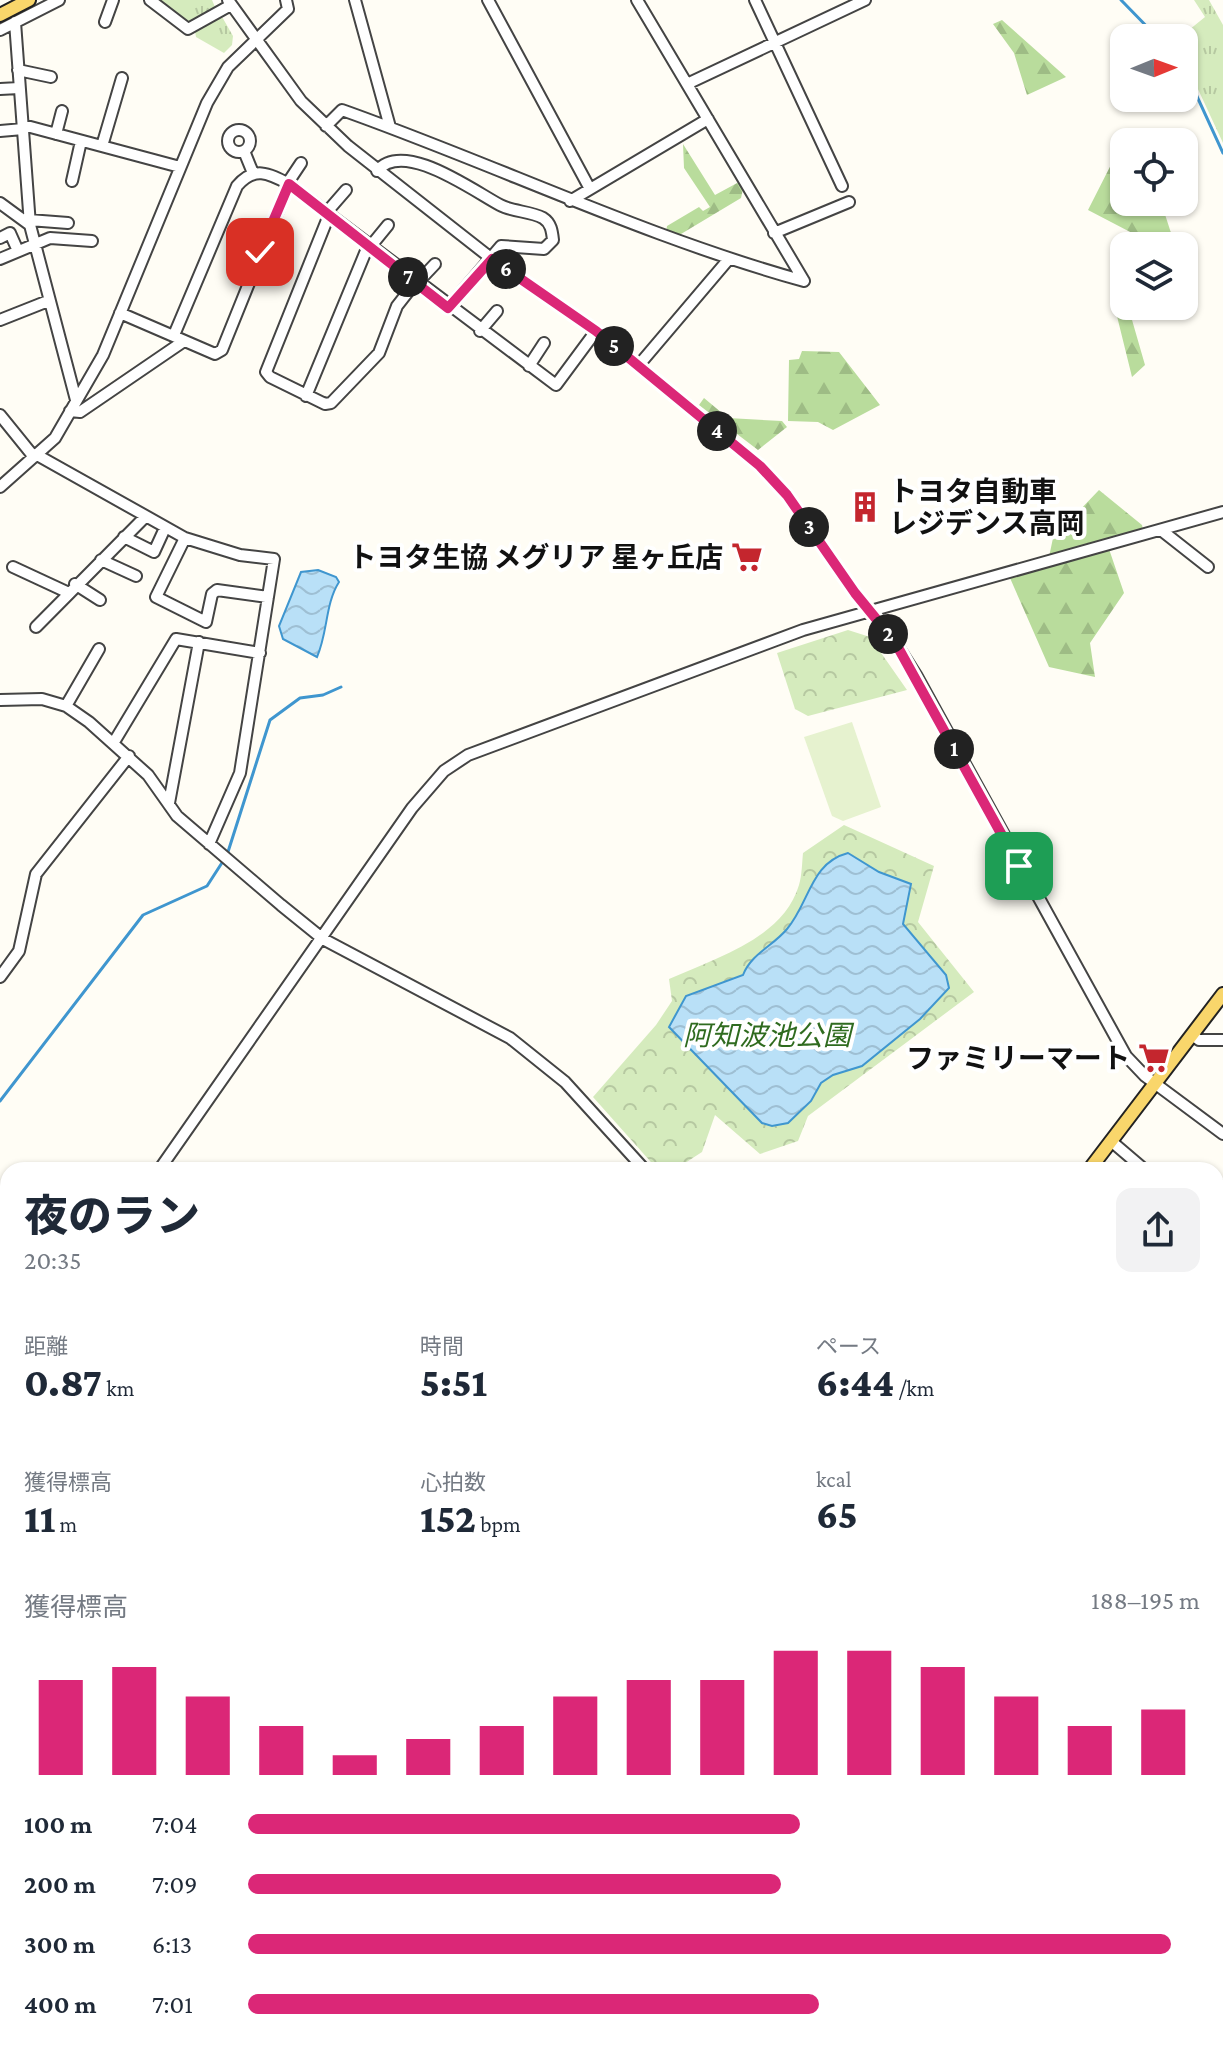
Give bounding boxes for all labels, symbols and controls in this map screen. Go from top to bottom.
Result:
north arrow [1110,24,1198,112]
map controls [1110,24,1198,320]
button: locate [1110,128,1198,216]
pin [226,218,294,286]
icon: check [238,230,282,274]
button: layers [1110,232,1198,320]
pin: 6 [486,249,526,289]
text: 6 [500,256,512,281]
pin: 7 [388,257,428,297]
text: 7 [403,264,413,289]
pin: 5 [594,326,634,366]
text: 5 [609,333,619,358]
pin: 4 [697,411,737,451]
text: 4 [711,418,723,443]
place label: トヨタ自動車 レジデンス高岡 [889,476,1084,539]
building icon: トヨタ自動車 レジデンス高岡 [848,490,882,524]
pin: 3 [789,507,829,547]
text: 3 [804,514,814,539]
supermarket icon: トヨタ生協 メグリア 星ヶ丘店 [730,540,764,574]
place label: トヨタ生協 メグリア 星ヶ丘店 [348,542,723,573]
pin: 2 [868,614,908,654]
text: 2 [882,621,894,646]
pin: 1 [934,729,974,769]
text: 1 [950,736,958,761]
pin [985,832,1053,900]
icon: arrive [997,844,1041,888]
park label: 阿知波池公園 [683,1020,855,1051]
supermarket icon: ファミリーマート [1137,1041,1171,1075]
place label: ファミリーマート [906,1043,1130,1074]
button: share [1116,1188,1200,1272]
text: 夜のラン [24,1192,200,1240]
text: 20:35 [24,1246,82,1275]
text: 距離 [24,1334,68,1359]
text: 時間 [420,1334,464,1359]
text: ペース [816,1334,881,1359]
text: 0.87 [24,1360,102,1405]
text: 5:51 [420,1360,487,1405]
text: 6:44 [816,1360,894,1405]
text: km [102,1376,134,1401]
text: /km [894,1376,935,1401]
text: kcal [816,1467,851,1492]
text: 獲得標高 [24,1470,112,1495]
text: 心拍数 [420,1470,486,1495]
text: 65 [816,1492,858,1537]
text: 11 [24,1496,55,1541]
text: 152 [420,1496,476,1541]
text: m [55,1512,77,1537]
text: bpm [476,1512,521,1537]
text: 188–195 m [1091,1586,1200,1615]
text: 獲得標高 [24,1593,128,1622]
text: 100 m [24,1810,92,1839]
text: 7:04 [152,1810,198,1839]
text: 200 m [24,1870,96,1899]
text: 7:09 [152,1870,197,1899]
text: 300 m [24,1930,95,1959]
text: 6:13 [152,1930,192,1959]
text: 400 m [24,1990,97,2019]
text: 7:01 [152,1990,193,2019]

